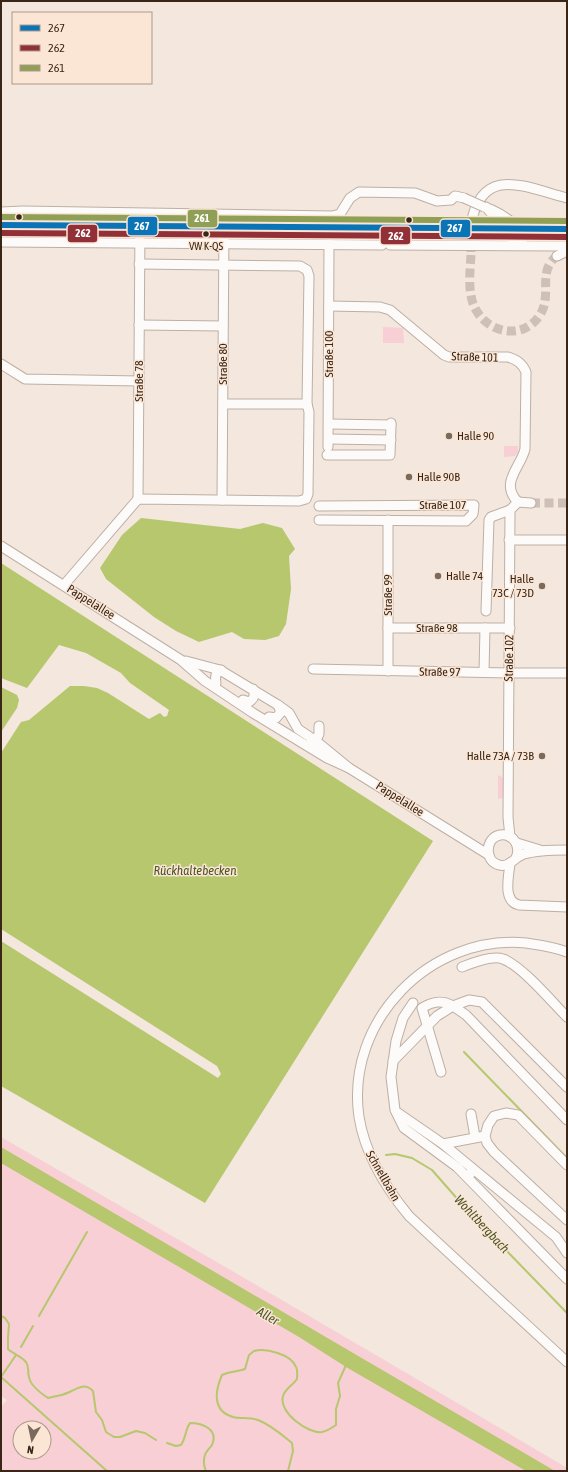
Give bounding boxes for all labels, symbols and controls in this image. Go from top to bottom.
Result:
legend [12,12,152,84]
text: 267 [48,21,65,35]
text: 262 [48,41,65,55]
text: 261 [48,61,65,75]
line badge: 261 [187,209,218,228]
unlabelled marker [14,212,24,222]
text: 261 [194,212,210,224]
unlabelled marker [404,215,414,225]
line badge: 267 [127,216,158,236]
line badge: 267 [440,219,471,238]
text: 267 [134,220,150,232]
text: 267 [447,222,463,234]
line badge: 262 [67,224,98,243]
line badge: 262 [380,226,411,245]
text: 262 [75,227,91,239]
marker: VW K-QS [201,229,211,239]
text: 262 [388,230,404,242]
place label: VW K-QS [189,240,223,252]
street label: Straße 100 [322,330,336,378]
street label: Straße 80 [216,343,230,385]
street label: Straße 101 [451,349,499,365]
street label: Straße 78 [132,360,146,402]
place label: Halle 90 [457,429,495,443]
marker: Halle 90 [444,431,454,441]
place label: Halle 90B [417,470,460,484]
marker: Halle 90B [404,472,414,482]
street label: Straße 107 [419,498,467,512]
place label: Halle 74 [446,569,484,583]
marker: Halle 74 [433,571,443,581]
place label: Halle 73C / 73D [492,572,534,600]
street label: Straße 99 [381,574,395,616]
marker: Halle 73C / 73D [537,581,547,591]
street label: Pappelallee [64,582,118,622]
street label: Straße 98 [416,621,458,635]
street label: Straße 102 [502,634,516,682]
street label: Straße 97 [419,665,461,679]
place label: Halle 73A / 73B [467,749,534,763]
marker: Halle 73A / 73B [537,751,547,761]
street label: Pappelallee [373,779,427,819]
water label: Rückhaltebecken [154,863,237,878]
street label: Schnellbahn [363,1148,403,1204]
water label: Wohltbergbach [451,1192,513,1257]
water label: Aller [254,1303,283,1329]
north arrow [12,1420,52,1460]
text: N [26,1443,35,1456]

